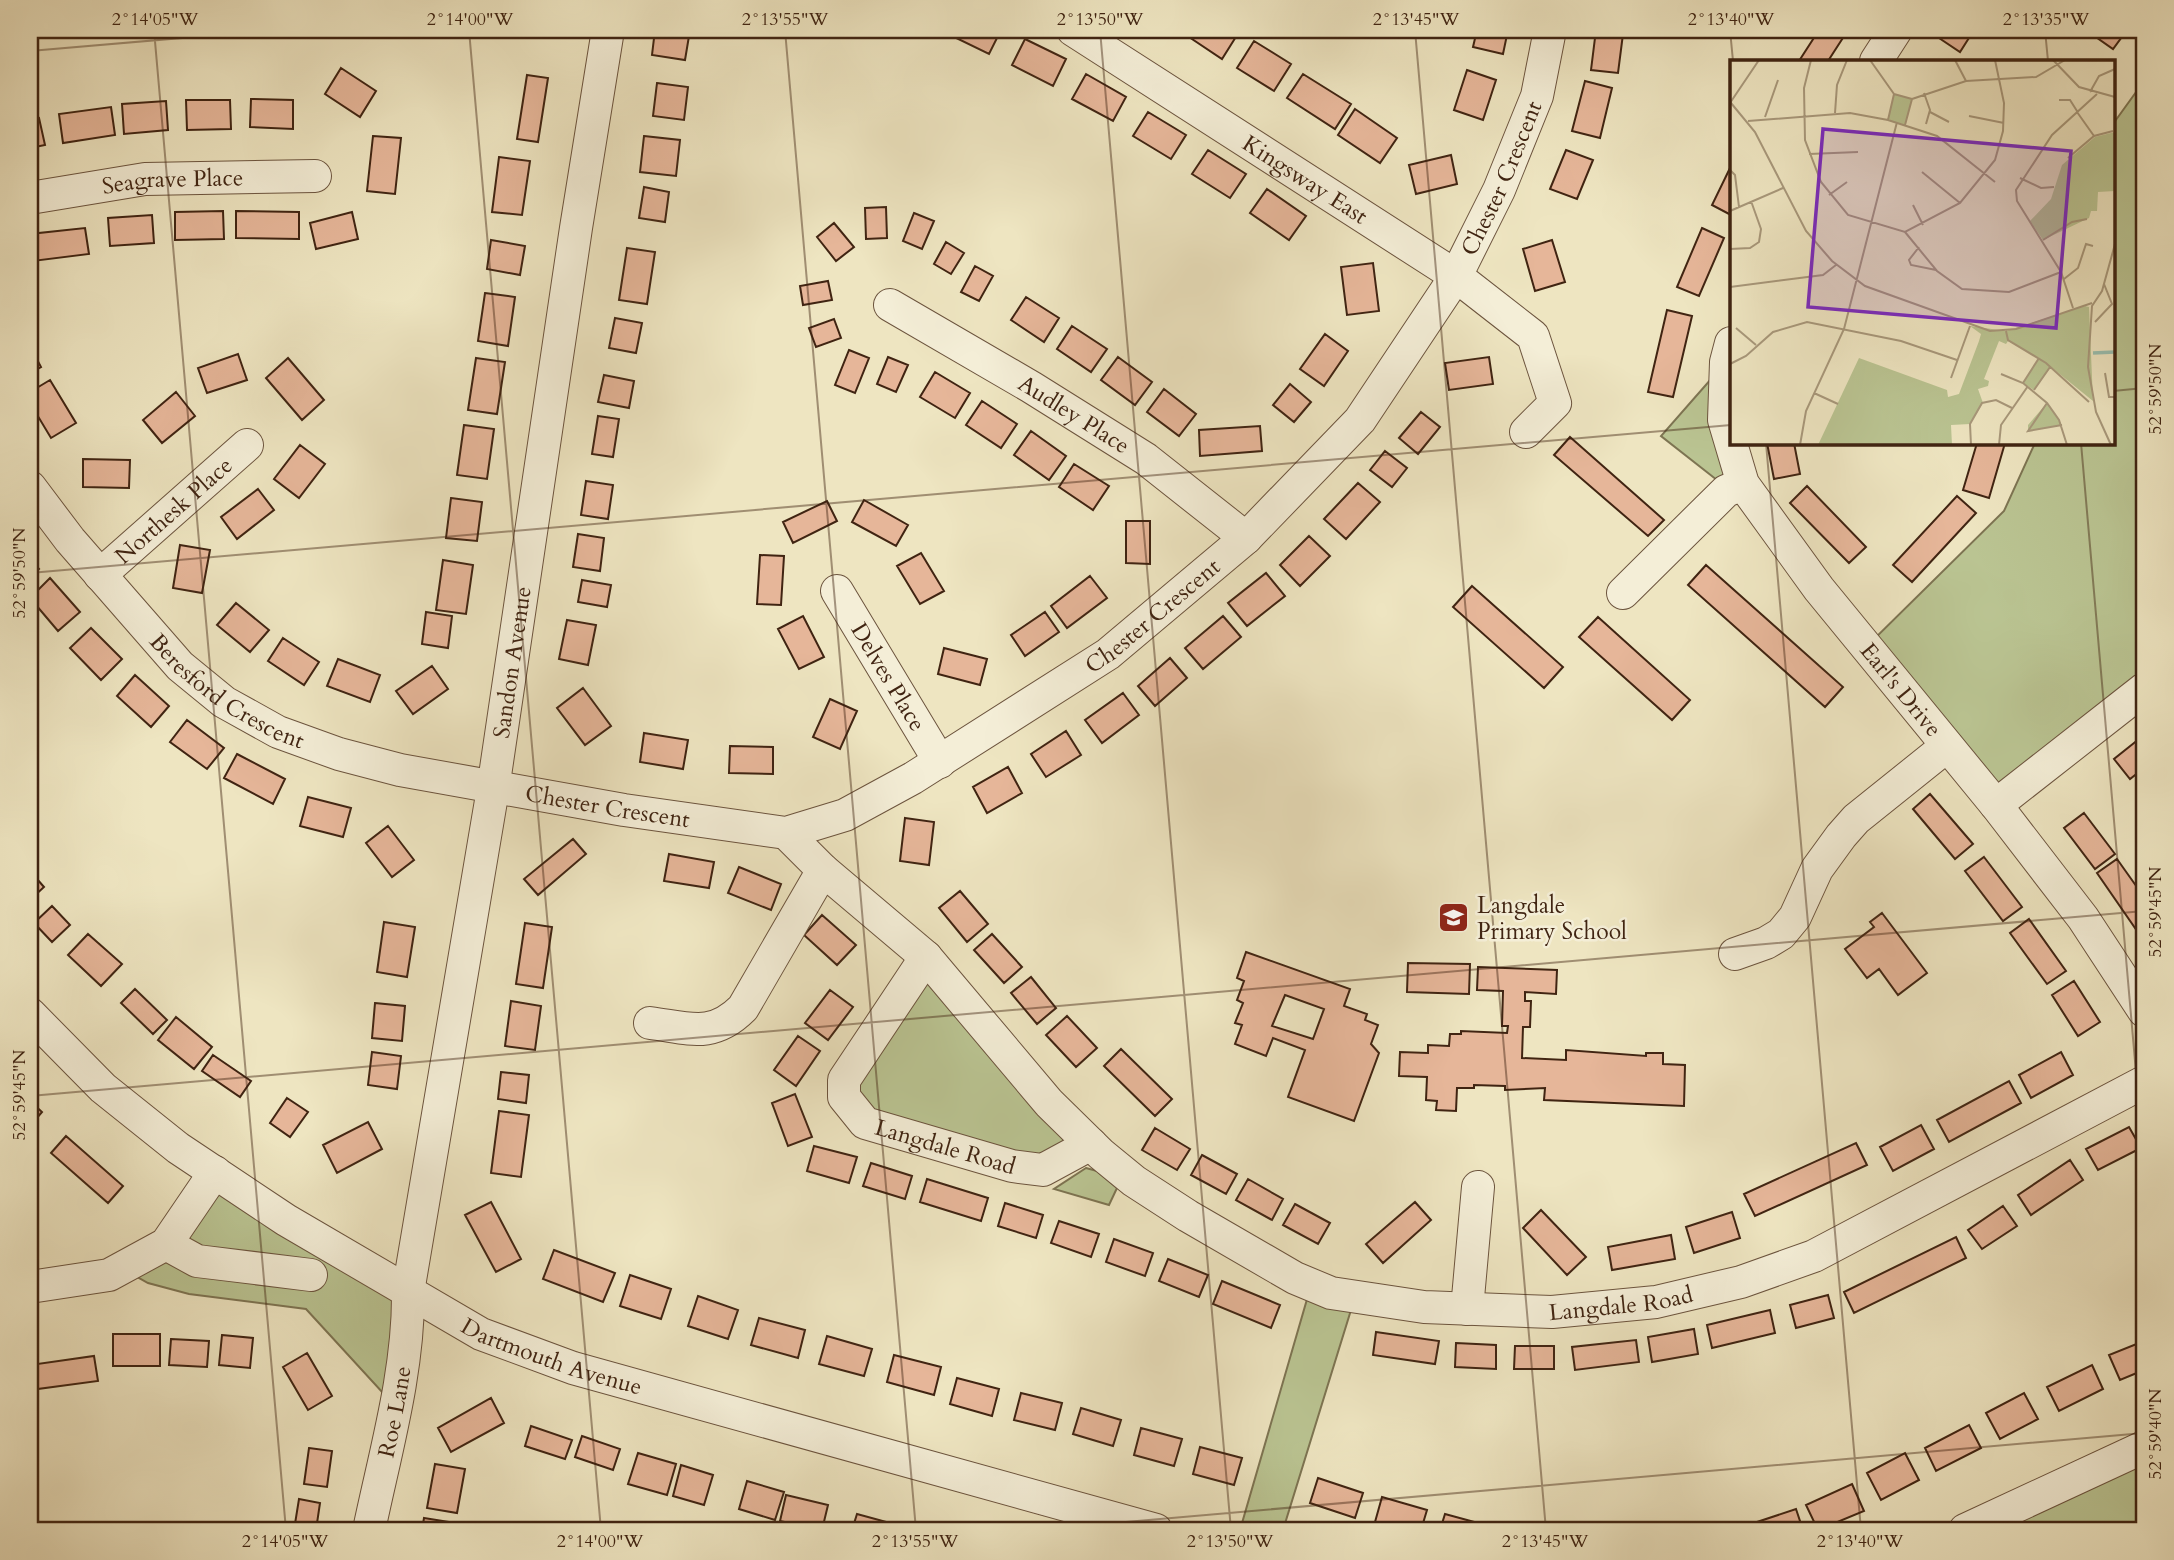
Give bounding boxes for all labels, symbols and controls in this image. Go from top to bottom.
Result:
text: 2°14'05"W [112,7,198,32]
text: 2°14'00"W [427,7,513,32]
text: 2°13'55"W [742,7,828,32]
text: 2°13'50"W [1057,7,1143,32]
text: 2°13'45"W [1373,7,1459,32]
text: 2°13'40"W [1688,7,1774,32]
text: 2°13'35"W [2003,7,2089,32]
inset map [1730,60,2114,444]
street label: Chester Crescent [1453,96,1549,261]
street label: Kingsway East [1237,127,1374,231]
street label: Seagrave Place [100,162,244,201]
text: 52°59'50"N [2143,343,2168,435]
street label: Audley Place [1013,367,1136,461]
street label: Northesk Place [108,450,239,571]
text: 52°59'50"N [7,527,32,619]
street label: Chester Crescent [1079,551,1226,680]
street label: Sandon Avenue [485,584,538,740]
street label: Delves Place [844,617,933,737]
street label: Beresford Crescent [143,627,309,756]
street label: Earl's Drive [1854,636,1949,743]
street label: Chester Crescent [523,777,692,835]
text: 52°59'45"N [2143,866,2168,958]
place label: Langdale Primary School [1477,890,1627,947]
school or university icon: Langdale Primary School [1437,901,1471,935]
text: 52°59'45"N [7,1049,32,1141]
street label: Langdale Road [871,1111,1020,1182]
street label: Langdale Road [1547,1278,1697,1328]
street label: Dartmouth Avenue [456,1310,646,1402]
street label: Roe Lane [370,1364,418,1460]
text: 52°59'40"N [2143,1388,2168,1480]
text: 2°14'05"W [242,1529,328,1554]
text: 2°14'00"W [557,1529,643,1554]
text: 2°13'55"W [872,1529,958,1554]
text: 2°13'50"W [1187,1529,1273,1554]
text: 2°13'45"W [1502,1529,1588,1554]
text: 2°13'40"W [1817,1529,1903,1554]

